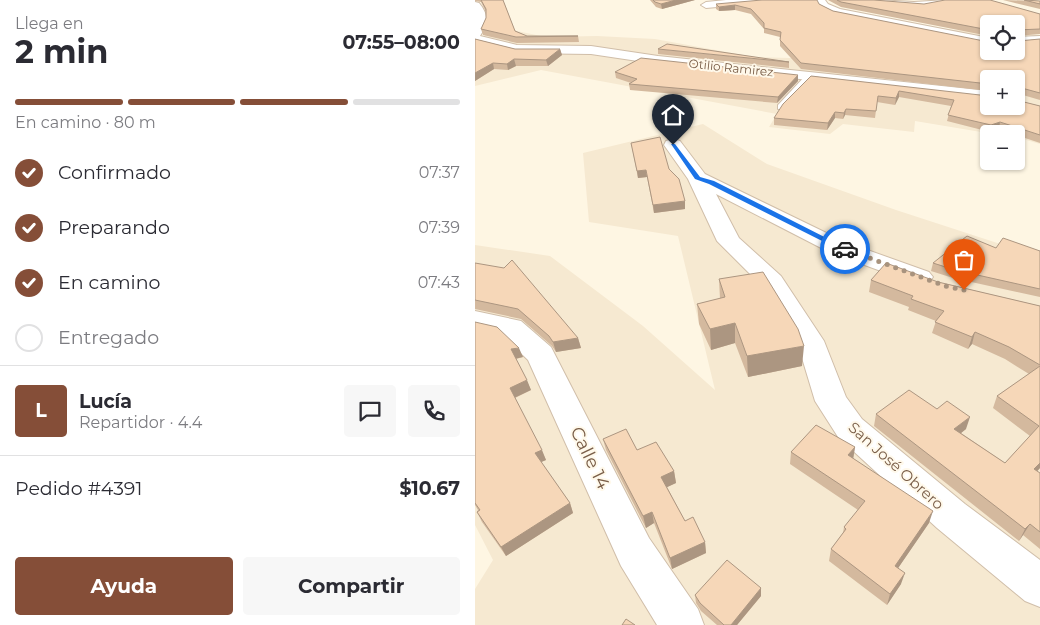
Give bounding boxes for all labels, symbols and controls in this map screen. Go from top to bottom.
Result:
text: Llega en [15,14,83,33]
map controls [980,15,1025,170]
button: locate [980,15,1025,60]
text: 07:55–08:00 [342,31,460,54]
text: 2 min [15,32,108,71]
street label: Otilio Ramirez [688,56,774,79]
button: + [980,70,1025,115]
pin [652,94,694,145]
icon: home [659,101,687,129]
text: En camino · 80 m [15,113,156,132]
button: − [980,125,1025,170]
icon: check [15,159,43,187]
text: Confirmado [58,161,171,184]
text: 07:37 [419,163,460,182]
icon: check [15,214,43,242]
text: Preparando [58,216,170,239]
text: 07:39 [418,218,460,237]
courier [820,224,870,274]
icon: car [831,235,859,263]
pin [943,239,985,290]
icon: bag [950,246,978,274]
icon: check [15,269,43,297]
text: En camino [58,271,160,294]
text: 07:43 [418,273,460,292]
text: Entregado [58,326,159,349]
button: chat [344,385,396,437]
button: phone [408,385,460,437]
text: Lucía [79,390,132,413]
text: L [35,399,47,422]
text: Repartidor · 4.4 [79,413,202,432]
street label: San José Obrero [845,418,948,514]
street label: Calle 14 [565,423,615,493]
text: Pedido #4391 [15,477,142,500]
text: $10.67 [399,477,460,500]
button: Ayuda [15,557,233,615]
button: Compartir [243,557,460,615]

